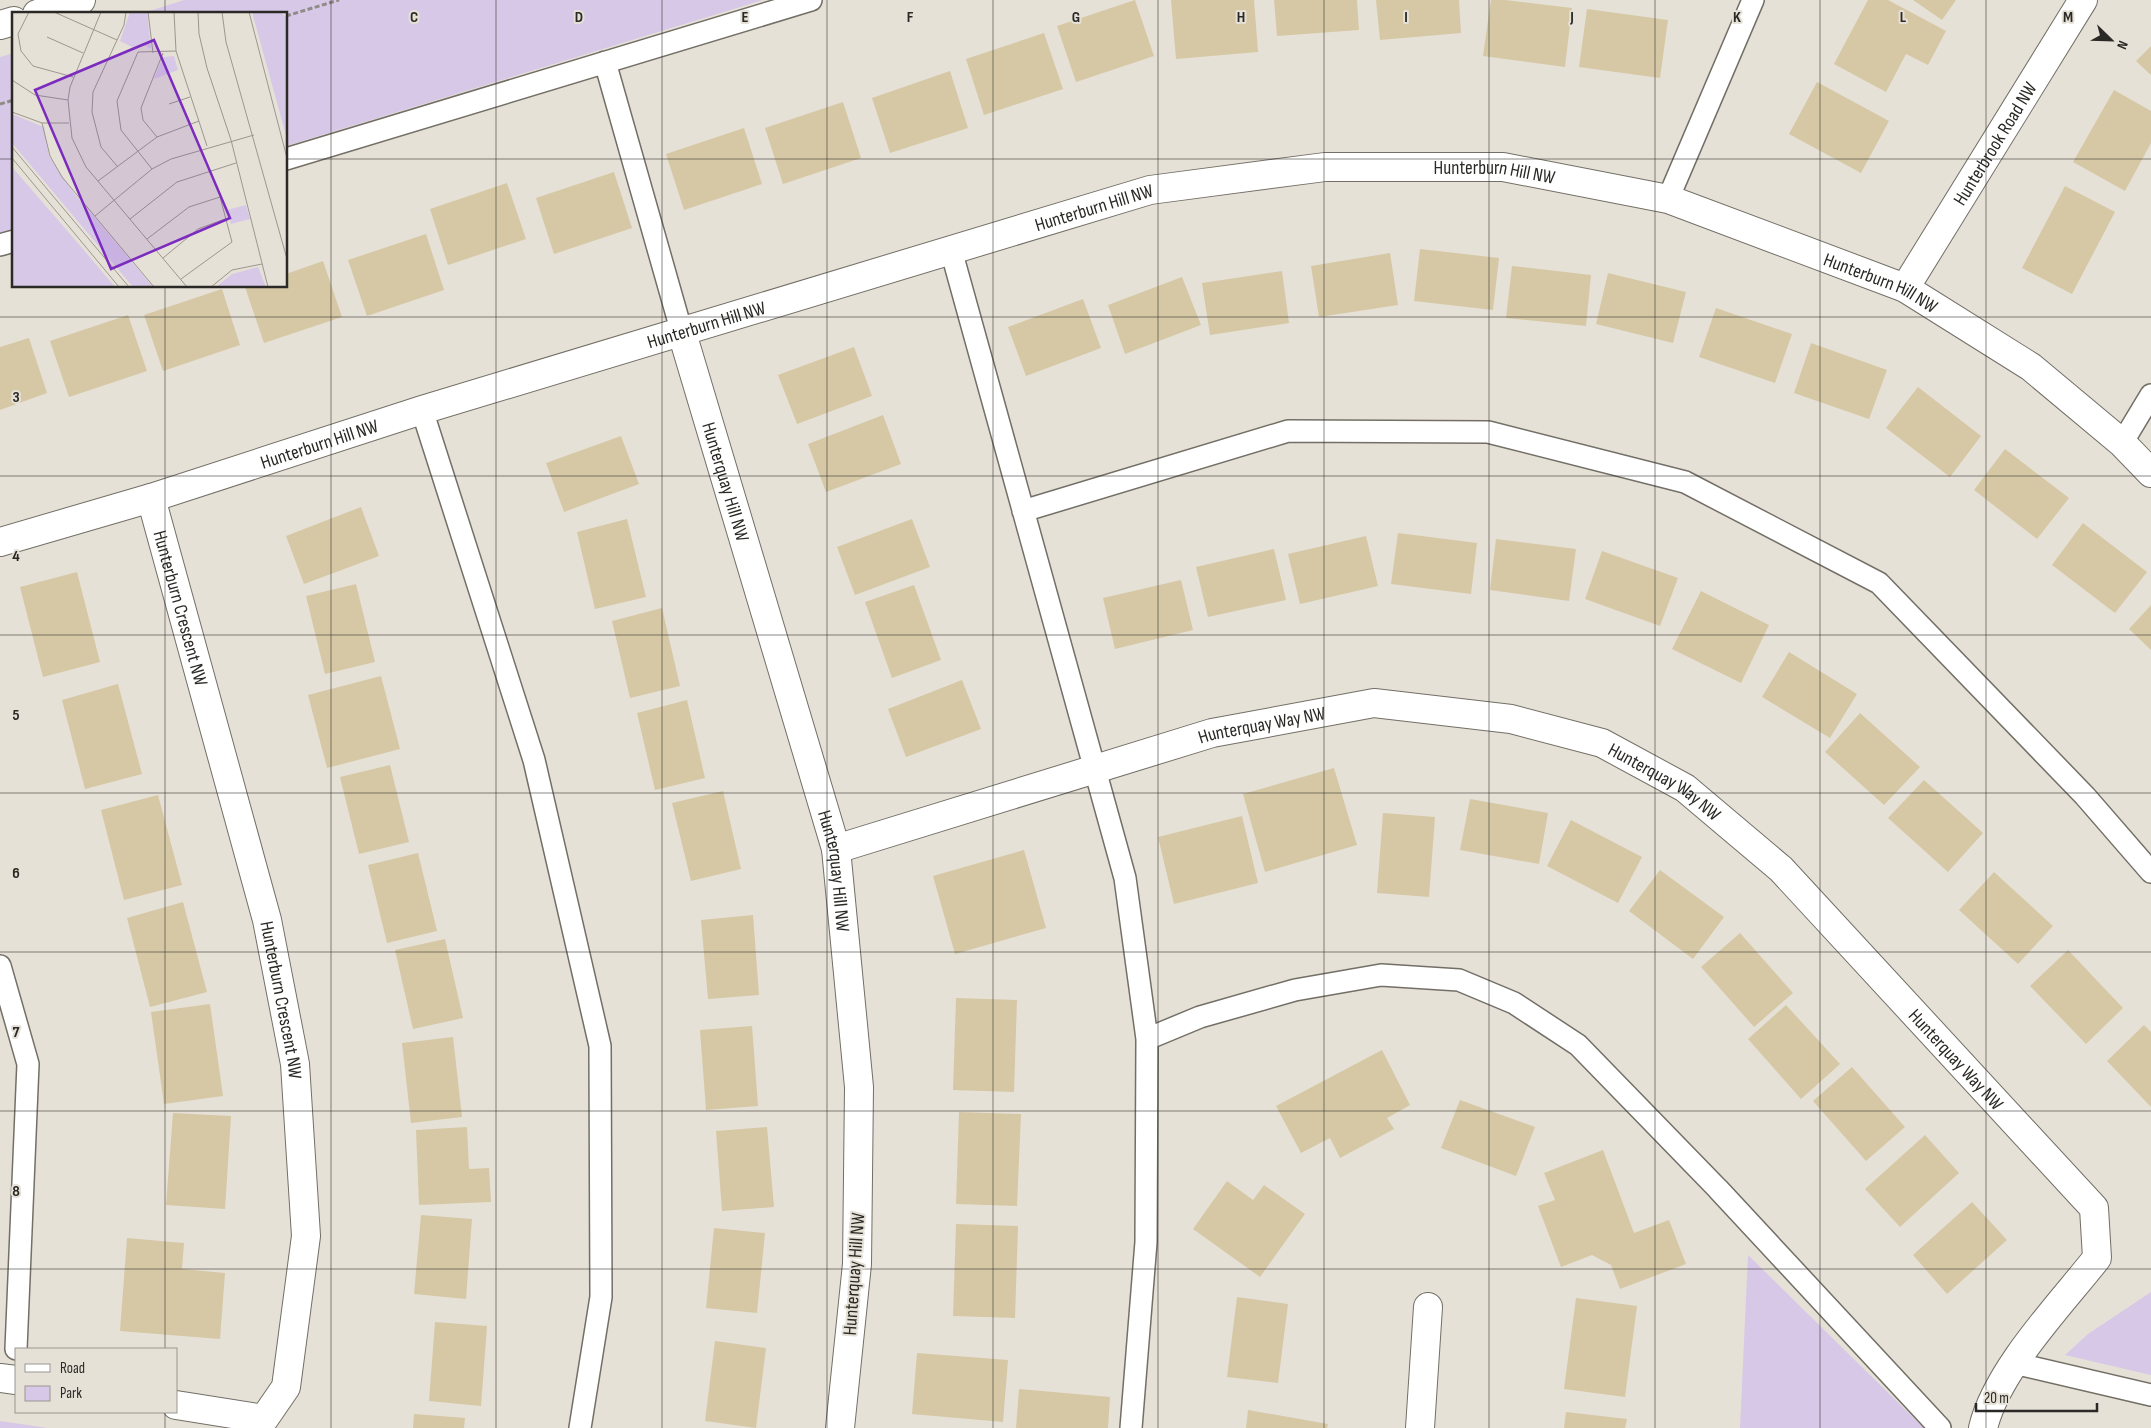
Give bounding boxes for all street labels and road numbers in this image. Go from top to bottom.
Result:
street label: Hunterbrook Road NW [1949,78,2043,210]
street label: Hunterburn Hill NW [1434,157,1558,190]
street label: Hunterburn Hill NW [1032,180,1157,237]
street label: Hunterburn Hill NW [1820,249,1942,319]
street label: Hunterburn Hill NW [645,297,769,354]
street label: Hunterburn Hill NW [258,415,382,475]
street label: Hunterquay Hill NW [696,420,754,545]
street label: Hunterburn Crescent NW [147,528,212,689]
street label: Hunterquay Way NW [1196,702,1328,750]
street label: Hunterquay Way NW [1604,739,1725,827]
street label: Hunterquay Hill NW [812,808,854,934]
street label: Hunterburn Crescent NW [254,919,306,1080]
street label: Hunterquay Way NW [1903,1005,2008,1116]
street label: Hunterquay Hill NW [839,1211,870,1336]

